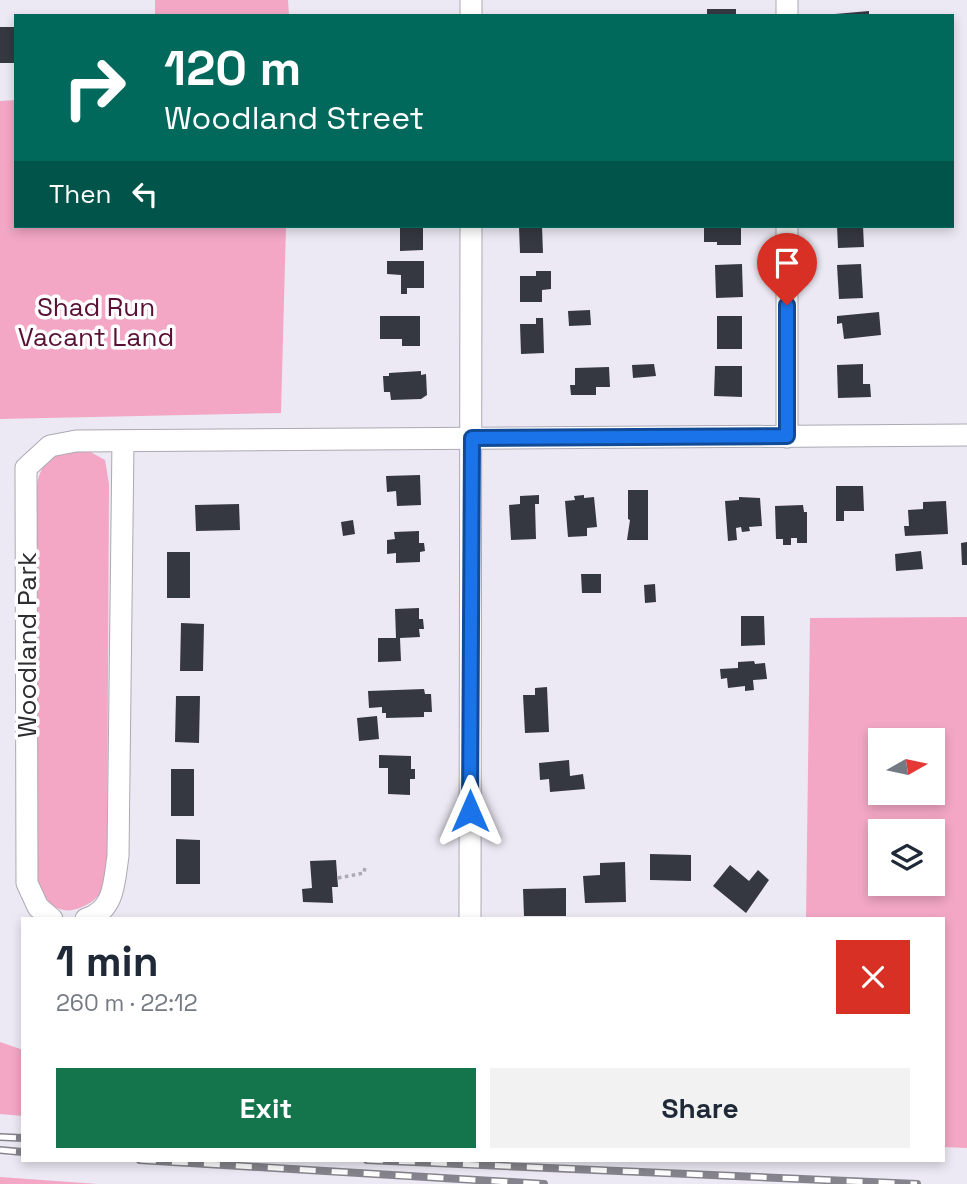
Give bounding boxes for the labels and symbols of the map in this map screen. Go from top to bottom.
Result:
pin [757,233,817,305]
park label: Shad Run Vacant Land [18,290,174,354]
street label: Woodland Park [10,552,44,738]
north arrow [868,728,945,805]
position arrow [433,774,507,848]

